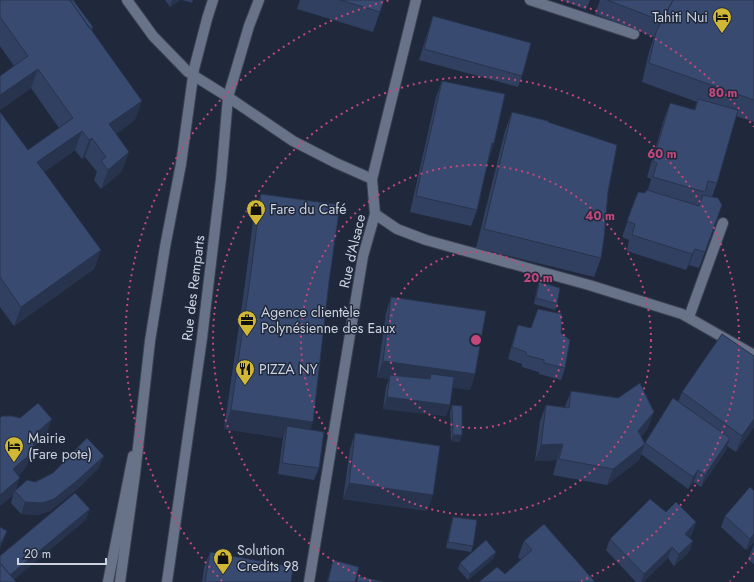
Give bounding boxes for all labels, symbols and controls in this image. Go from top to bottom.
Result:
hotel icon: Tahiti Nui [711,6,733,34]
place label: Tahiti Nui [652,7,708,27]
text: 80 m [709,84,738,102]
text: 60 m [647,145,677,163]
shop icon: Fare du Café [245,198,267,226]
place label: Fare du Café [270,199,346,219]
text: 40 m [585,207,615,225]
street label: Rue d'Alsace [334,212,370,290]
street label: Rue des Remparts [177,234,209,342]
text: 20 m [523,269,553,287]
place label: Agence clientèle Polynésienne des Eaux [261,302,395,338]
office icon: Agence clientèle Polynésienne des Eaux [236,309,258,337]
centre of rings [469,333,483,347]
restaurant icon: PIZZA NY [234,358,256,386]
place label: PIZZA NY [259,359,318,379]
place label: Mairie (Fare pote) [28,428,92,464]
hotel icon: Mairie (Fare pote) [3,435,25,463]
scale bar [18,540,106,566]
place label: Solution Credits 98 [237,540,299,576]
text: 20 m [24,545,51,563]
shop icon: Solution Credits 98 [212,547,234,575]

